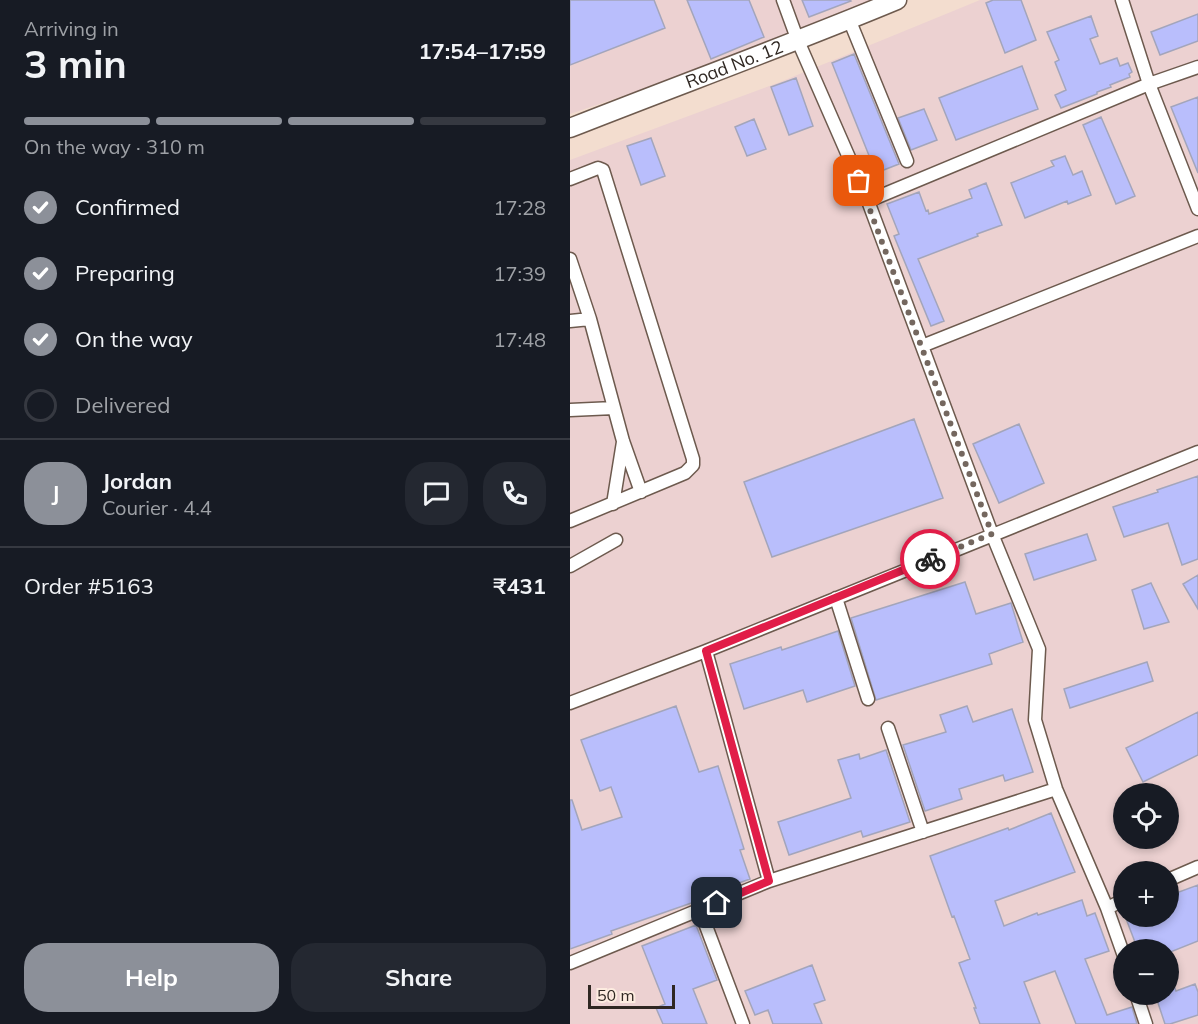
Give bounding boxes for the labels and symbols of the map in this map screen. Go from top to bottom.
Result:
street label: Road No. 12 [682,35,786,93]
pin [833,155,884,206]
courier [900,529,960,589]
pin [691,877,742,928]
scale bar [588,982,675,1010]

